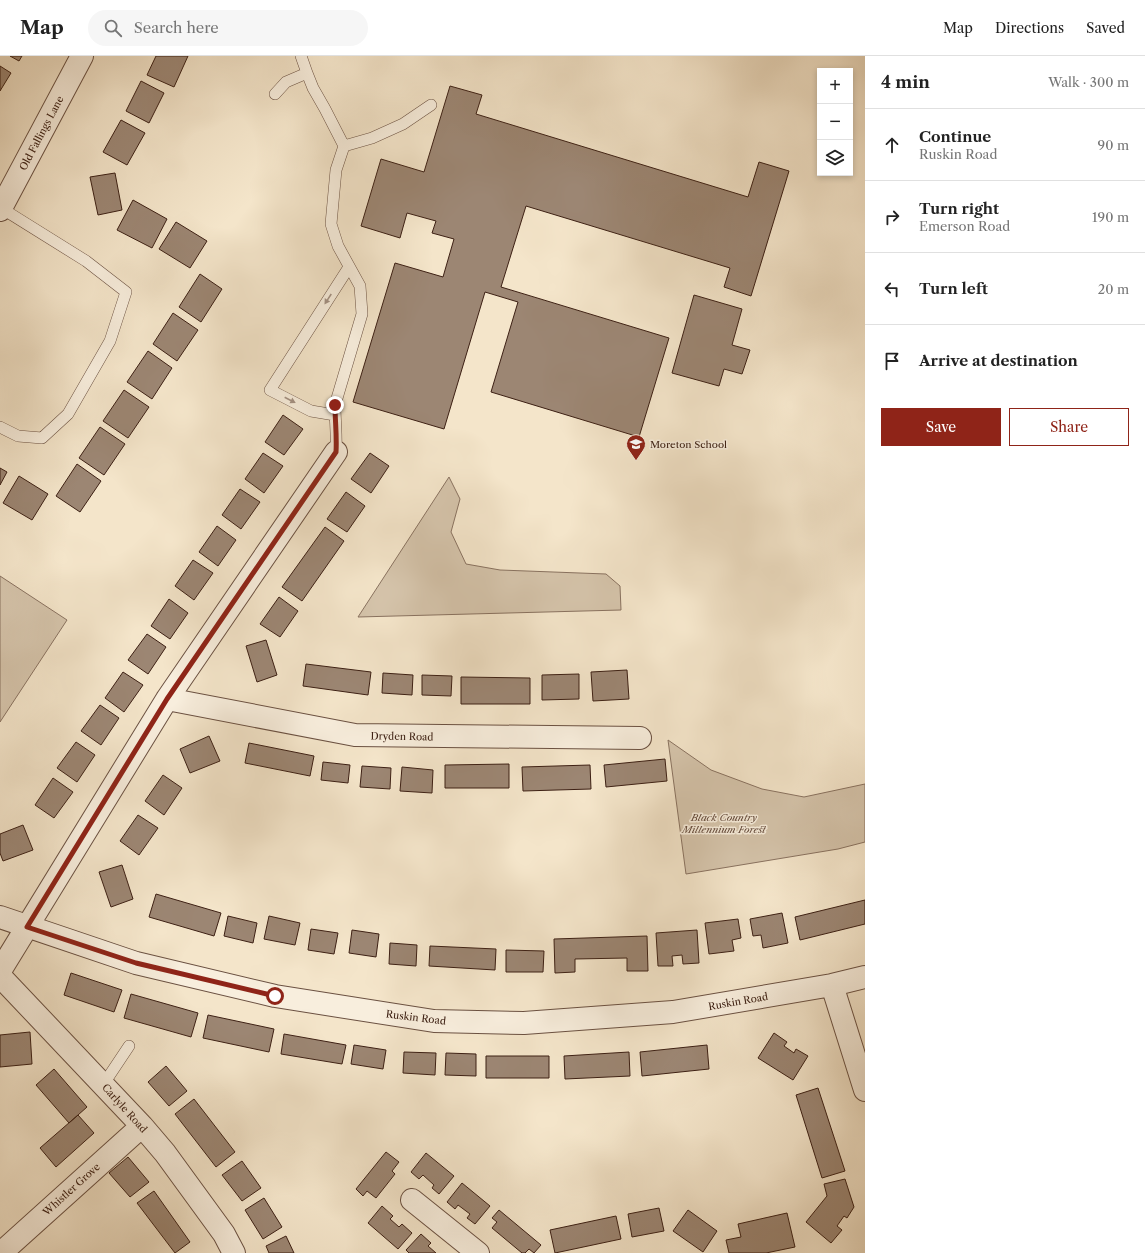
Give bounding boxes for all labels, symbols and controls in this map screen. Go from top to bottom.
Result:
search box [88,10,368,46]
text: Map [20,16,64,39]
icon: search [102,17,124,39]
text: Search here [134,18,219,37]
text: Map [943,19,973,37]
text: Directions [995,19,1064,37]
text: Saved [1086,19,1125,37]
map controls [817,68,853,176]
button: + [817,68,853,104]
text: 4 min [881,72,930,92]
text: Walk · 300 m [1048,74,1129,90]
street label: Old Fallings Lane [16,93,67,173]
button: − [817,104,853,140]
text: Continue [919,127,991,146]
icon: ahead [881,134,903,156]
text: 90 m [1098,137,1129,153]
button: layers [817,140,853,176]
text: Ruskin Road [919,146,997,162]
text: Turn right [919,199,999,218]
icon: right [881,206,903,228]
text: 190 m [1092,209,1129,225]
text: Emerson Road [919,218,1010,234]
icon: left [881,278,903,300]
text: Turn left [919,279,988,298]
text: 20 m [1098,281,1129,297]
one-way arrow [325,294,332,305]
icon: arrive [881,350,903,372]
text: Arrive at destination [919,351,1078,370]
route end [326,396,344,414]
one-way arrow [284,397,295,404]
button: Save [881,408,1001,446]
button: Share [1009,408,1129,446]
school or university icon: Moreton School [625,433,647,461]
place label: Moreton School [650,438,727,451]
street label: Dryden Road [370,729,434,744]
park label: Black Country Millennium Forest [681,811,766,836]
route start [266,987,284,1005]
street label: Ruskin Road [707,990,769,1013]
street label: Ruskin Road [385,1007,447,1028]
street label: Carlyle Road [99,1081,150,1136]
street label: Whistler Grove [39,1160,103,1219]

